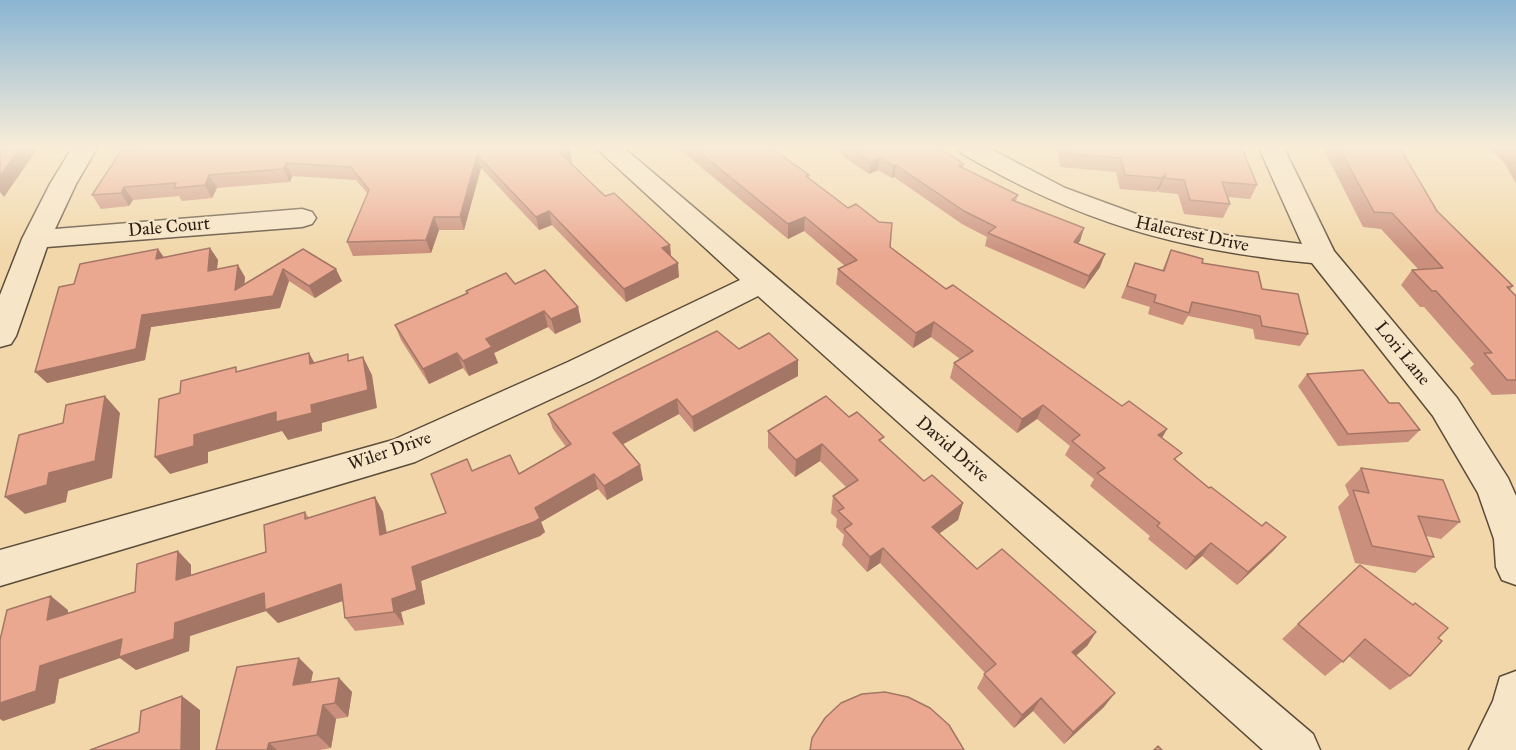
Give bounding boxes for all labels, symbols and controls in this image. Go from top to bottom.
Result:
street label: Halecrest Drive [1133,212,1251,258]
street label: Dale Court [127,214,211,242]
street label: Lori Lane [1370,318,1434,390]
street label: David Drive [911,412,993,488]
street label: Wiler Drive [346,428,434,476]

